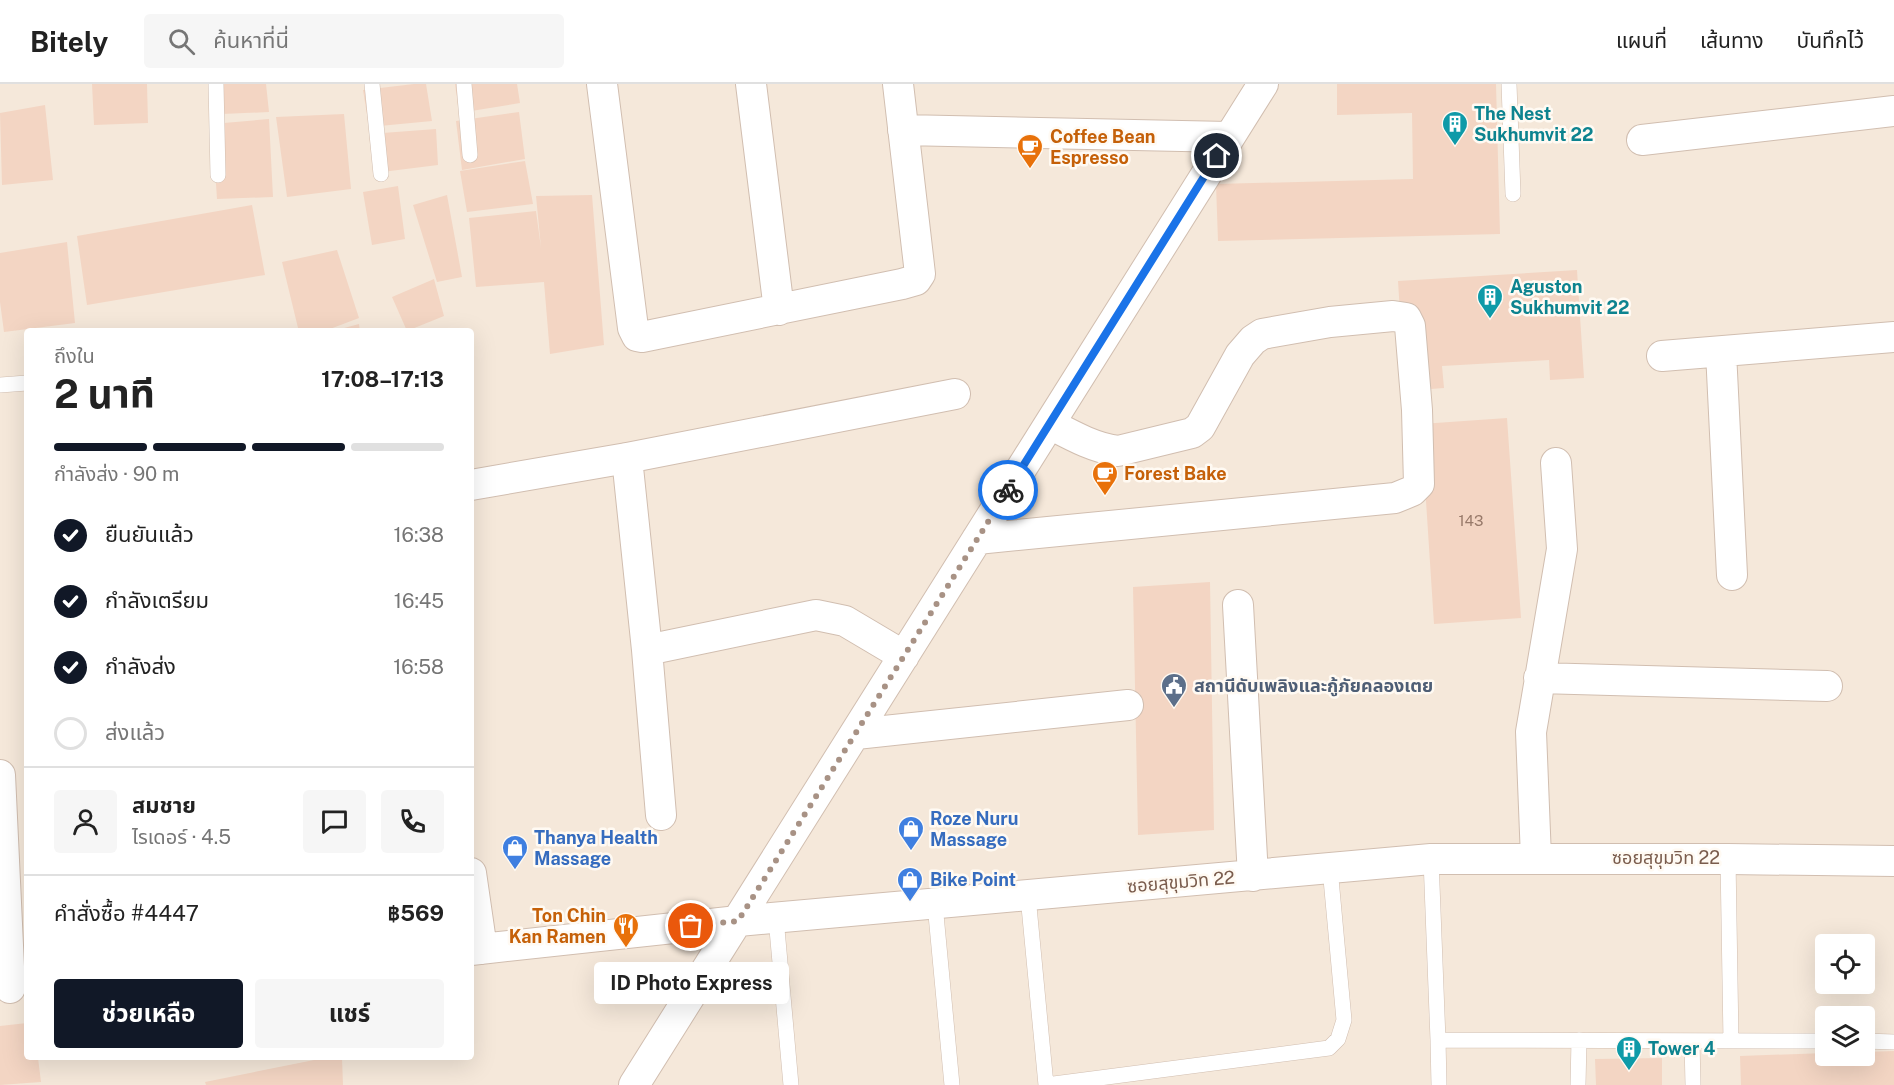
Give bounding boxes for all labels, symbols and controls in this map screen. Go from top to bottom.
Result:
search box [144,14,564,68]
text: Bitely [30,25,108,58]
icon: search [165,25,198,58]
text: ค้นหาที่นี่ [213,27,289,53]
text: แผนที่ [1616,28,1667,53]
text: เส้นทาง [1700,28,1764,53]
text: บันทึกไว้ [1797,28,1864,53]
place label: The Nest Sukhumvit 22 [1474,103,1593,145]
building icon: The Nest Sukhumvit 22 [1440,109,1470,147]
place label: Coffee Bean Espresso [1050,126,1156,168]
pin [1191,130,1242,181]
cafe icon: Coffee Bean Espresso [1015,132,1045,170]
icon: home [1200,139,1233,172]
place label: Aguston Sukhumvit 22 [1510,276,1629,318]
building icon: Aguston Sukhumvit 22 [1475,282,1505,320]
text: ถึงใน [54,344,95,368]
text: 17:08–17:13 [321,366,444,392]
text: 2 นาที [54,371,155,417]
cafe icon: Forest Bake [1090,459,1120,497]
courier [978,460,1038,520]
text: กำลังส่ง · 90 m [54,462,179,486]
place label: Forest Bake [1124,463,1227,484]
icon: bike [992,474,1025,507]
house number: 143 [1459,512,1483,529]
icon: check [54,519,87,552]
text: ยืนยันแล้ว [105,521,194,547]
text: 16:38 [393,523,444,547]
icon: check [54,585,87,618]
text: กำลังเตรียม [105,587,209,613]
text: 16:45 [394,589,444,613]
icon: check [54,651,87,684]
text: กำลังส่ง [105,653,176,679]
text: 16:58 [393,655,444,679]
public building icon: สถานีดับเพลิงและกู้ภัยคลองเตย [1159,671,1189,709]
place label: สถานีดับเพลิงและกู้ภัยคลองเตย [1194,675,1433,697]
text: ส่งแล้ว [105,719,165,745]
button: person [54,790,117,853]
button: chat [303,790,366,853]
button: phone [381,790,444,853]
text: สมชาย [132,792,196,818]
place label: Roze Nuru Massage [930,808,1018,850]
shop icon: Roze Nuru Massage [896,814,926,852]
text: ไรเดอร์ · 4.5 [132,825,231,849]
place label: Thanya Health Massage [534,827,658,869]
shop icon: Thanya Health Massage [500,833,530,871]
street label: ซอยสุขุมวิท 22 [1612,847,1720,869]
shop icon: Bike Point [895,865,925,903]
street label: ซอยสุขุมวิท 22 [1126,866,1236,898]
place label: Bike Point [930,869,1016,890]
text: คำสั่งซื้อ #4447 [54,900,199,926]
text: ฿569 [387,900,444,926]
pin [665,900,716,951]
place label: Ton Chin Kan Ramen [509,905,606,947]
icon: bag [674,909,707,942]
restaurant icon: Ton Chin Kan Ramen [611,911,641,949]
map controls [1815,934,1875,1066]
button: locate [1815,934,1875,994]
callout: ID Photo Express [594,962,789,1004]
text: ID Photo Express [610,971,773,995]
button: ช่วยเหลือ [54,979,243,1048]
button: แชร์ [255,979,444,1048]
button: layers [1815,1006,1875,1066]
building icon: Tower 4 [1614,1034,1644,1072]
place label: Tower 4 [1648,1038,1716,1059]

